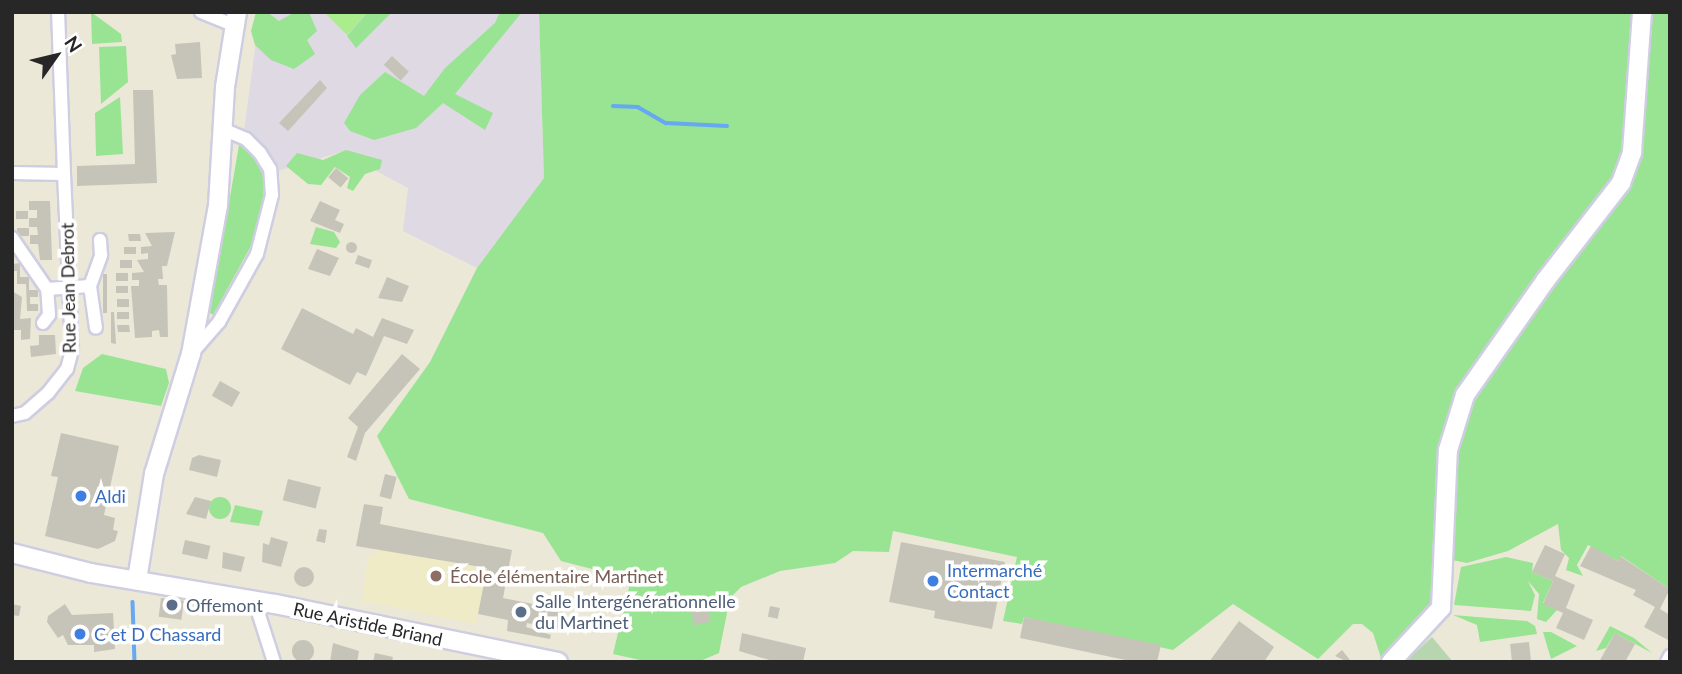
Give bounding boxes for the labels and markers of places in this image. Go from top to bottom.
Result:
place label: Aldi [95,485,126,507]
marker: Aldi [73,488,89,504]
place label: Intermarché Contact [947,560,1042,602]
place label: École élémentaire Martinet [450,565,663,587]
marker: École élémentaire Martinet [428,568,444,584]
marker: Intermarché Contact [925,573,941,589]
place label: Salle Intergénérationnelle du Martinet [535,591,736,634]
place label: Offemont [186,594,263,616]
marker: Offemont [164,597,180,613]
marker: Salle Intergénérationnelle du Martinet [513,604,529,620]
place label: C et D Chassard [94,623,221,645]
marker: C et D Chassard [72,626,88,642]

